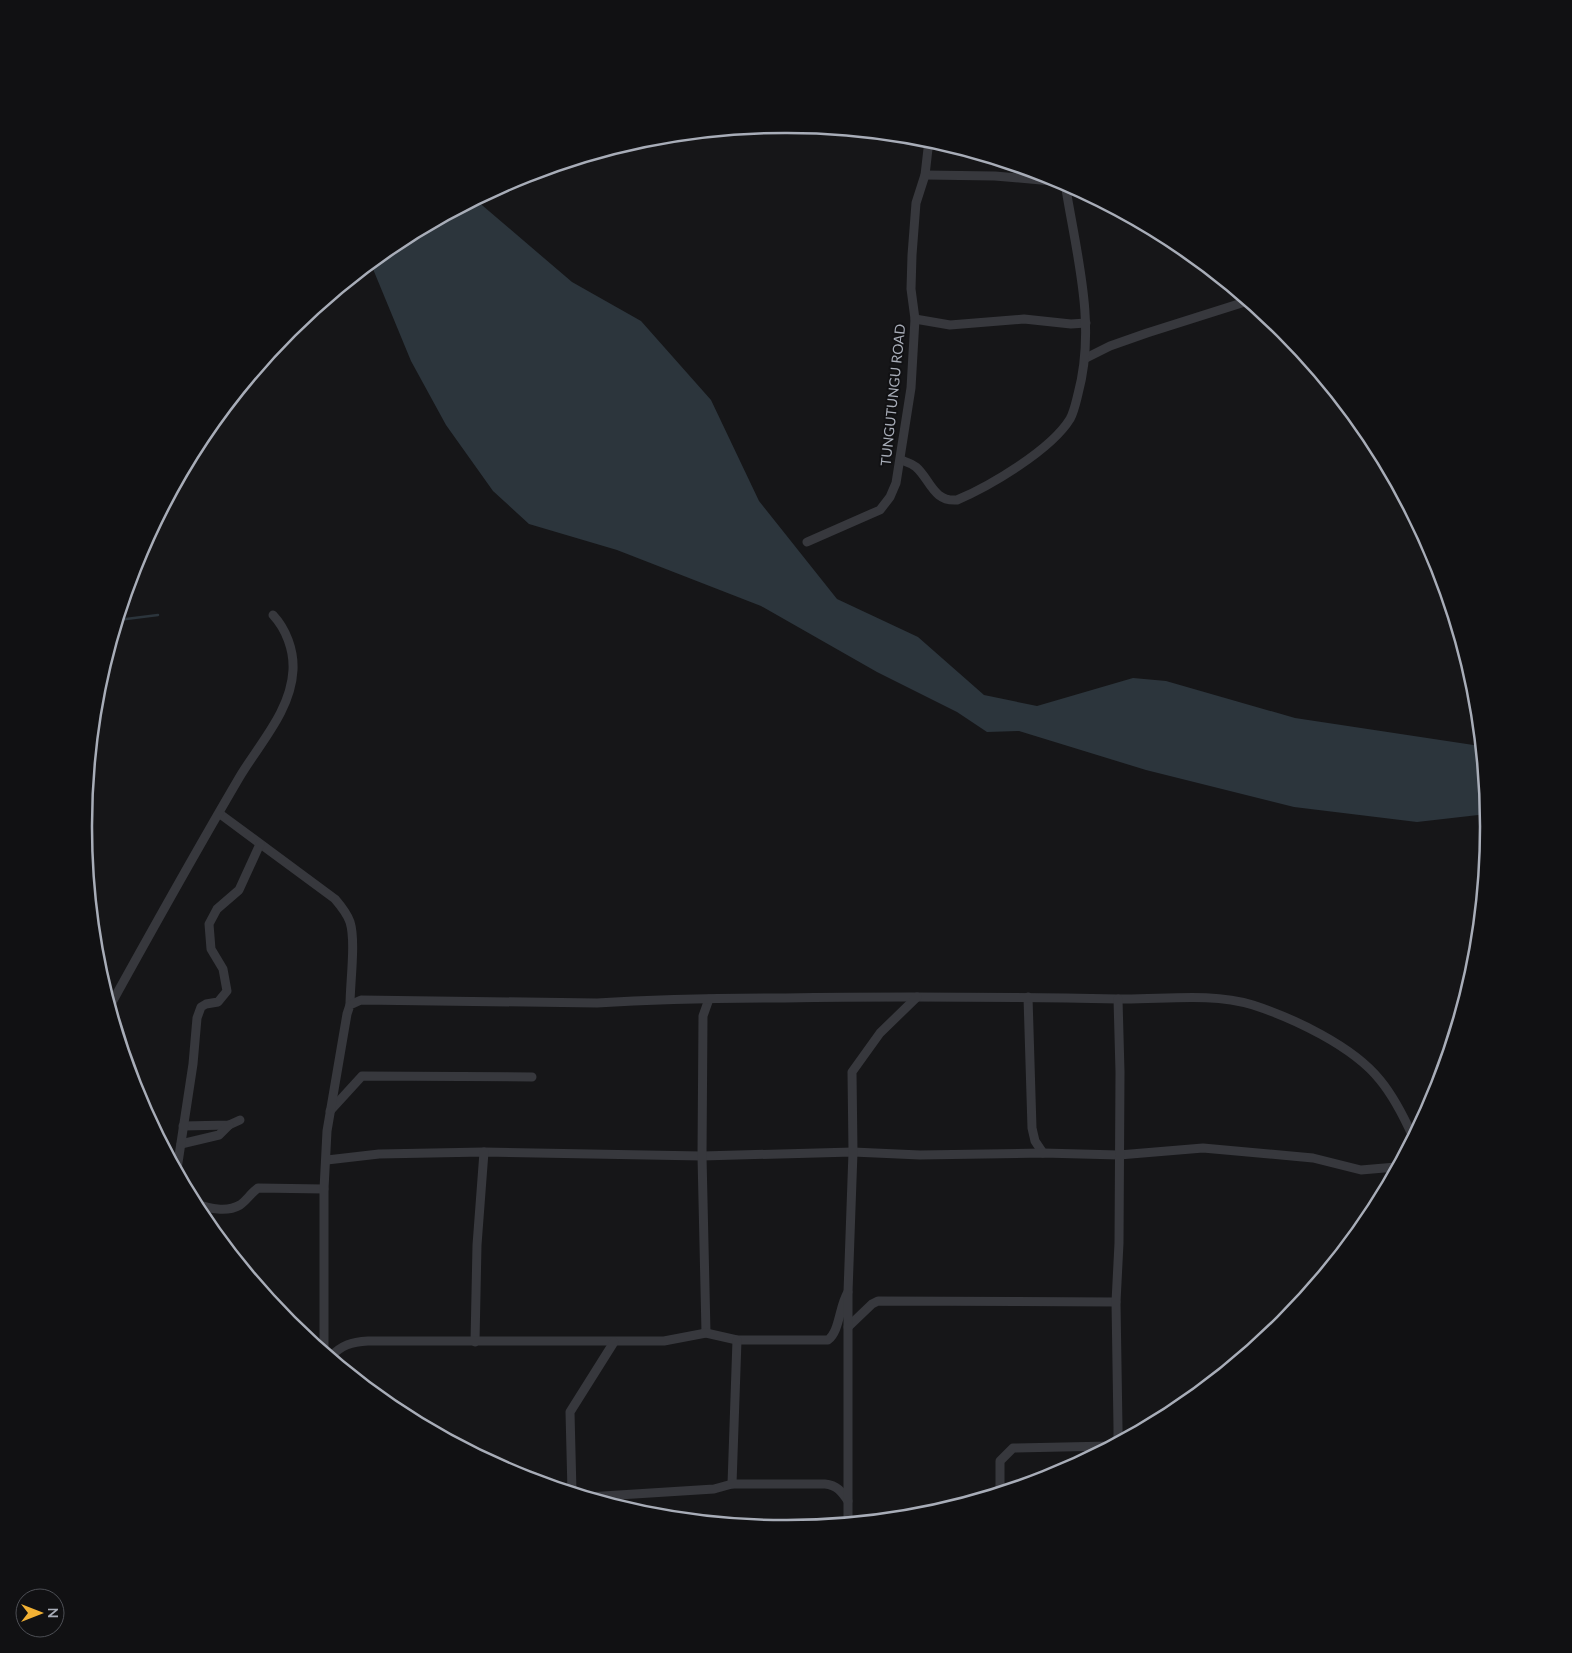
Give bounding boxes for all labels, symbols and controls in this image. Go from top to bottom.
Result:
street label: TUNGUTUNGU ROAD [877,323,908,467]
north arrow [15,1588,65,1638]
text: N [45,1608,62,1618]

